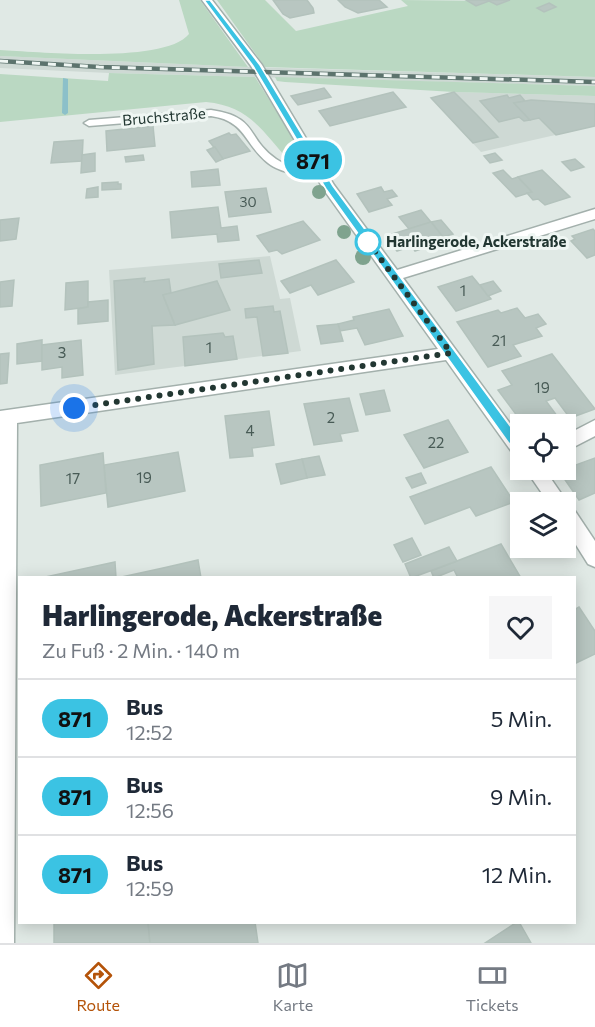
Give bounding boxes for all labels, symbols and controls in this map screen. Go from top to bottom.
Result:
street label: Bruchstraße [121,103,206,129]
line badge: 871 [278,140,348,180]
text: 871 [296,148,330,173]
house number: 30 [239,193,257,210]
marker: Harlingerode, Ackerstraße [355,229,381,255]
place label: Harlingerode, Ackerstraße [386,232,567,250]
house number: 1 [460,281,466,299]
house number: 21 [492,331,506,349]
house number: 1 [206,338,212,356]
house number: 3 [58,343,66,361]
house number: 19 [534,378,550,396]
your location [59,393,89,423]
house number: 2 [327,408,335,426]
map controls [510,414,576,558]
button: locate [510,414,576,480]
house number: 4 [246,421,255,439]
house number: 22 [428,433,444,451]
house number: 19 [136,468,152,486]
house number: 17 [66,469,80,487]
button: layers [510,492,576,558]
button: heart [489,596,552,659]
text: Harlingerode, Ackerstraße [42,598,382,632]
text: Zu Fuß · 2 Min. · 140 m [42,638,240,662]
text: Bus [126,693,163,720]
text: 5 Min. [491,705,552,732]
text: 871 [58,706,92,731]
text: 12:52 [126,720,173,744]
text: Bus [126,771,163,798]
text: 9 Min. [490,783,552,810]
text: 871 [58,784,92,809]
text: 12:56 [126,798,174,822]
text: Bus [126,849,163,876]
text: 12 Min. [482,861,552,888]
text: 871 [58,862,92,887]
text: 12:59 [126,876,174,900]
tab: Route [76,959,120,1014]
tab: Karte [273,959,313,1014]
tab: Tickets [466,959,519,1014]

